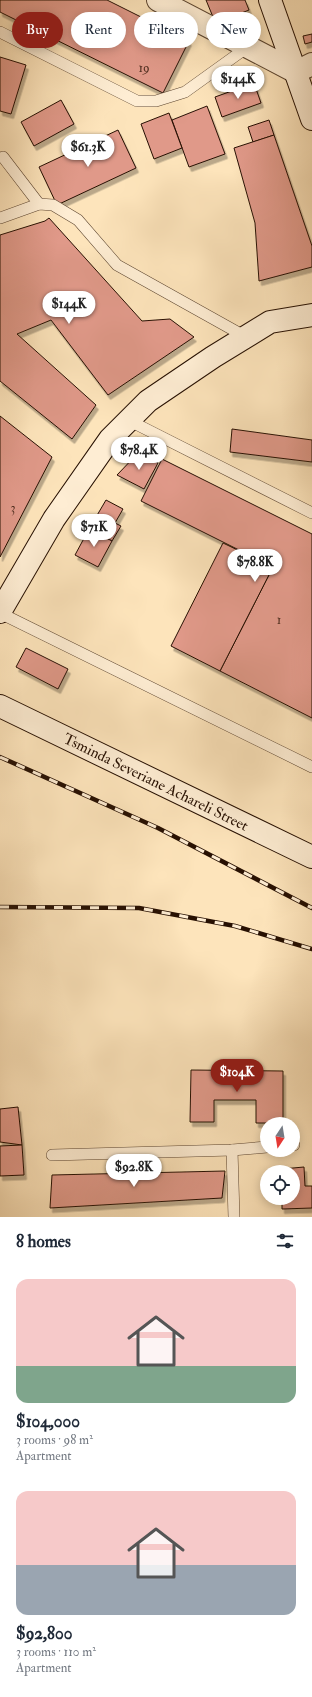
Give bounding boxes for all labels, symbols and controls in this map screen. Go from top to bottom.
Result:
chip: Buy [12,12,63,48]
chip: Rent [71,12,126,48]
chip: Filters [134,12,198,48]
chip: New [206,12,261,48]
house number: 19 [138,60,150,76]
pin: $144K [210,66,266,100]
text: $144K [220,71,256,87]
pin: $61.3K [55,134,121,168]
text: $61.3K [70,139,106,155]
pin: $144K [41,291,97,325]
text: $144K [51,296,87,312]
pin: $78.4K [106,437,172,471]
text: $78.4K [120,442,158,458]
house number: 3 [11,500,16,516]
pin: $71K [70,514,118,548]
text: $71K [80,519,108,535]
pin: $78.8K [222,549,288,583]
text: $78.8K [236,554,274,570]
house number: 1 [277,612,282,628]
street label: Tsminda Severiane Achareli Street [60,729,251,836]
pin: $104K [209,1059,265,1093]
text: $104K [220,1064,254,1080]
north arrow [260,1117,300,1157]
map controls [260,1117,300,1205]
pin: $92.8K [101,1154,167,1188]
text: $92.8K [115,1159,153,1175]
button: locate [260,1165,300,1205]
icon: filters [274,1230,296,1252]
text: 8 homes [16,1231,71,1252]
icon: home [120,1305,192,1377]
text: $104,000 [16,1411,80,1432]
text: 3 rooms · 98 m² [16,1432,93,1448]
text: Apartment [16,1448,72,1464]
icon: home [120,1517,192,1589]
text: $92,800 [16,1623,72,1644]
text: 3 rooms · 110 m² [16,1644,96,1660]
text: Apartment [16,1660,72,1676]

